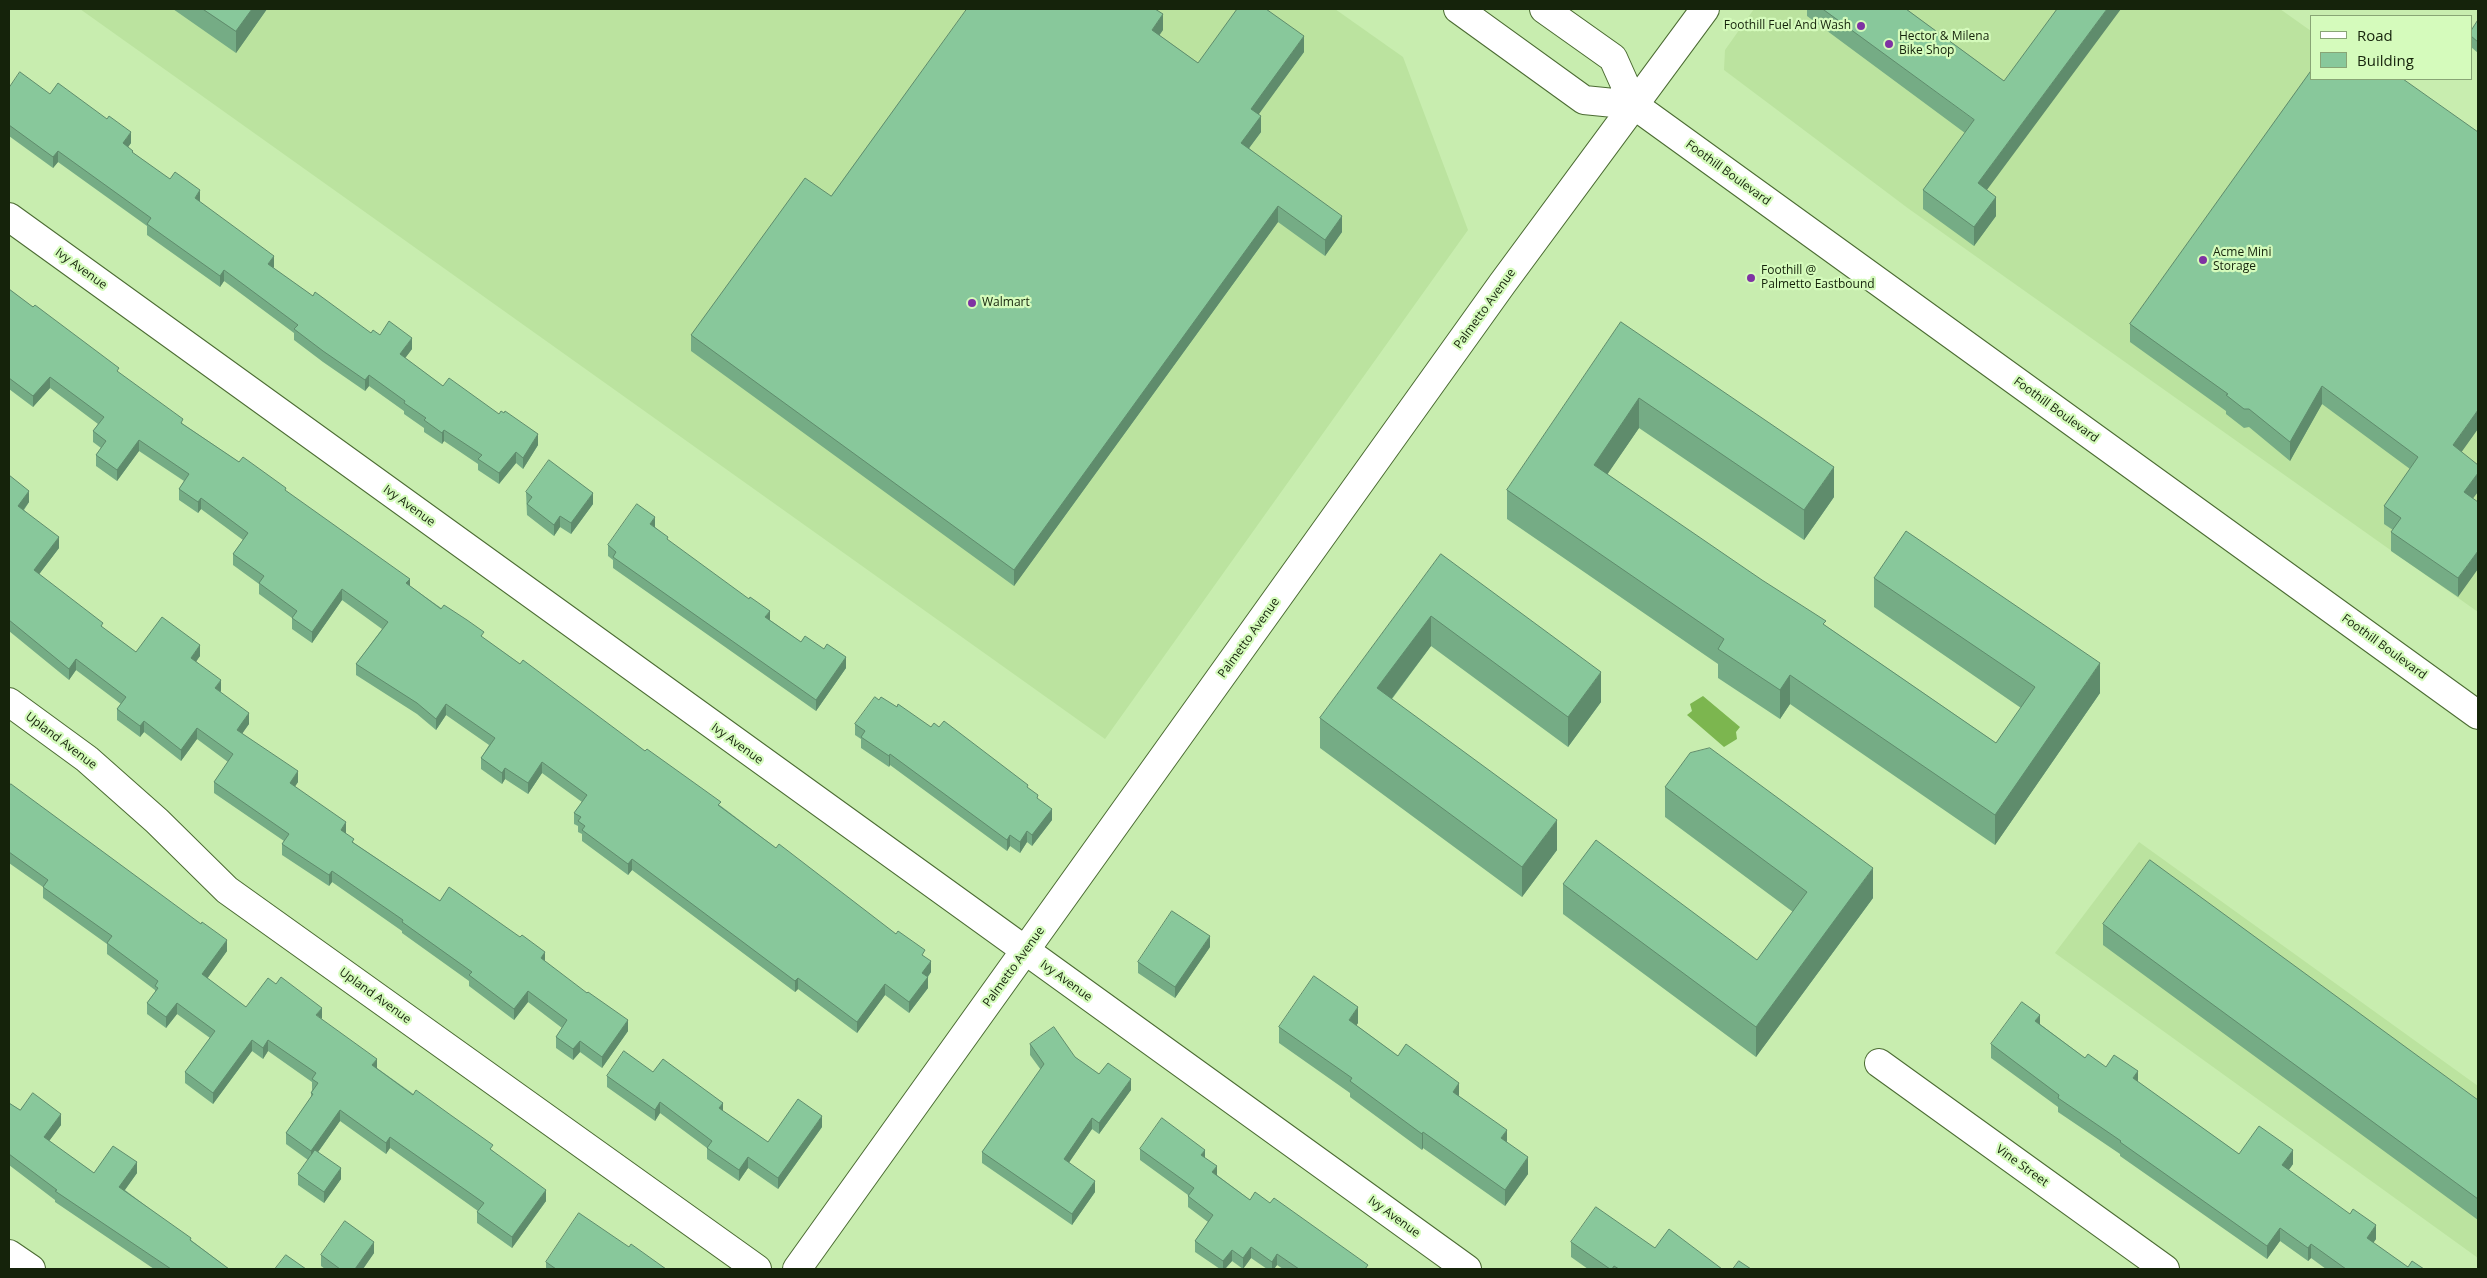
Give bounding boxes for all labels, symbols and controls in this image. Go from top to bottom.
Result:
legend [2310,15,2472,80]
place label: Foothill Fuel And Wash [1724,19,1851,33]
marker: Foothill Fuel And Wash [1855,20,1867,32]
text: Road [2357,25,2393,45]
place label: Hector & Milena Bike Shop [1899,30,1989,58]
marker: Hector & Milena Bike Shop [1883,38,1895,50]
text: Building [2357,50,2414,70]
street label: Foothill Boulevard [1683,137,1773,209]
street label: Ivy Avenue [52,245,110,293]
place label: Acme Mini Storage [2213,246,2272,274]
marker: Acme Mini Storage [2197,254,2209,266]
place label: Foothill @ Palmetto Eastbound [1761,264,1875,292]
street label: Palmetto Avenue [1451,266,1519,352]
marker: Foothill @ Palmetto Eastbound [1745,272,1757,284]
place label: Walmart [982,296,1030,310]
marker: Walmart [966,297,978,309]
street label: Foothill Boulevard [2011,374,2101,446]
street label: Ivy Avenue [380,482,438,530]
street label: Palmetto Avenue [1215,595,1283,681]
street label: Foothill Boulevard [2339,611,2429,683]
street label: Upland Avenue [23,710,99,772]
street label: Ivy Avenue [708,720,766,768]
street label: Palmetto Avenue [980,924,1048,1010]
street label: Ivy Avenue [1037,957,1095,1005]
street label: Upland Avenue [336,965,414,1027]
street label: Vine Street [1993,1142,2051,1190]
street label: Ivy Avenue [1365,1193,1423,1241]

